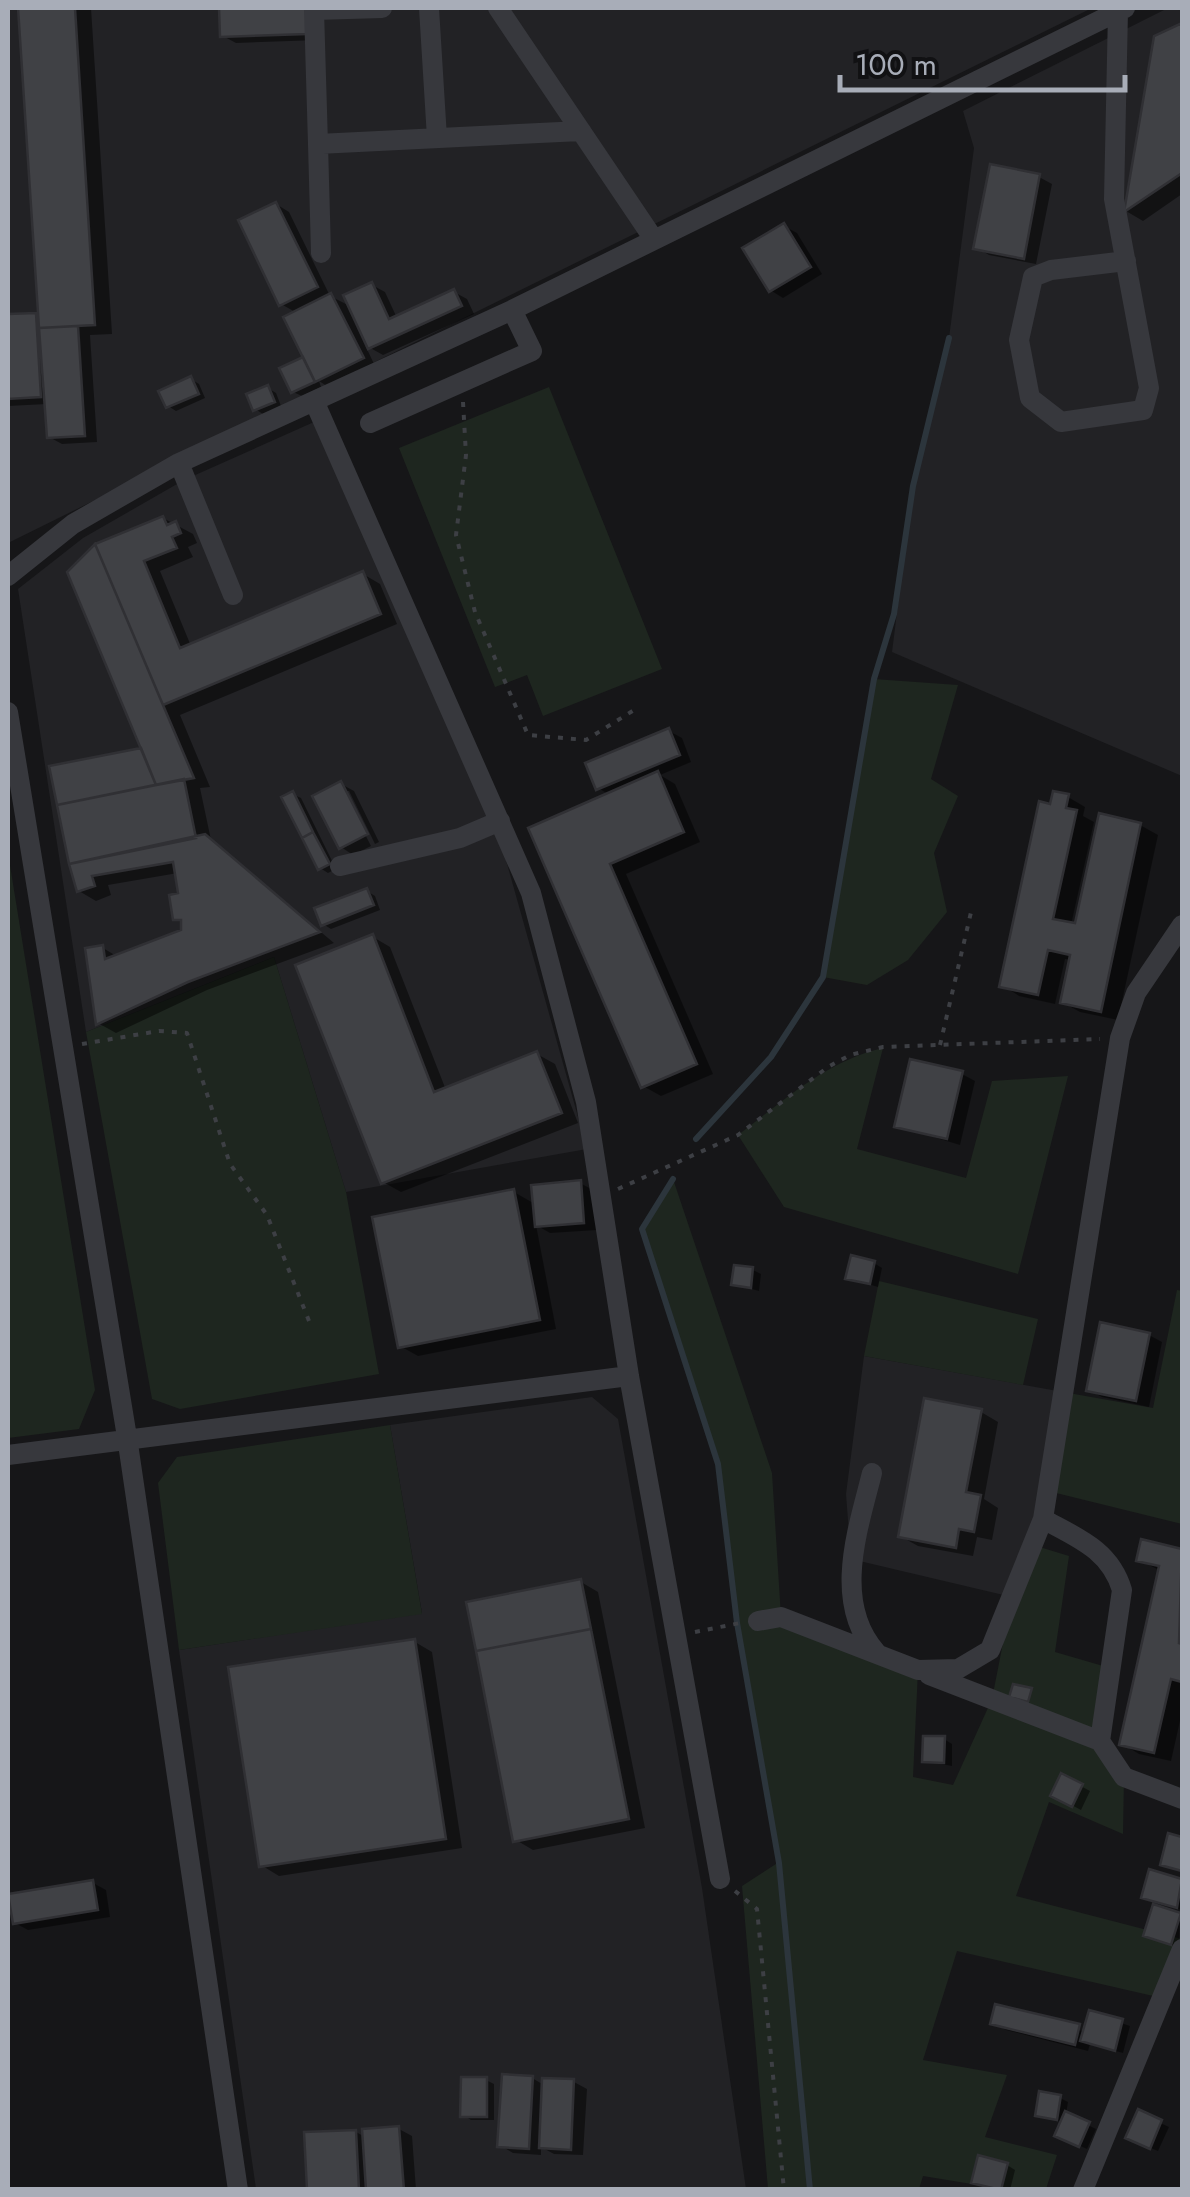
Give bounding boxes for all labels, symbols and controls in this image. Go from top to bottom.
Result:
scale bar [840,30,1125,92]
text: 100 m [855,43,937,86]

